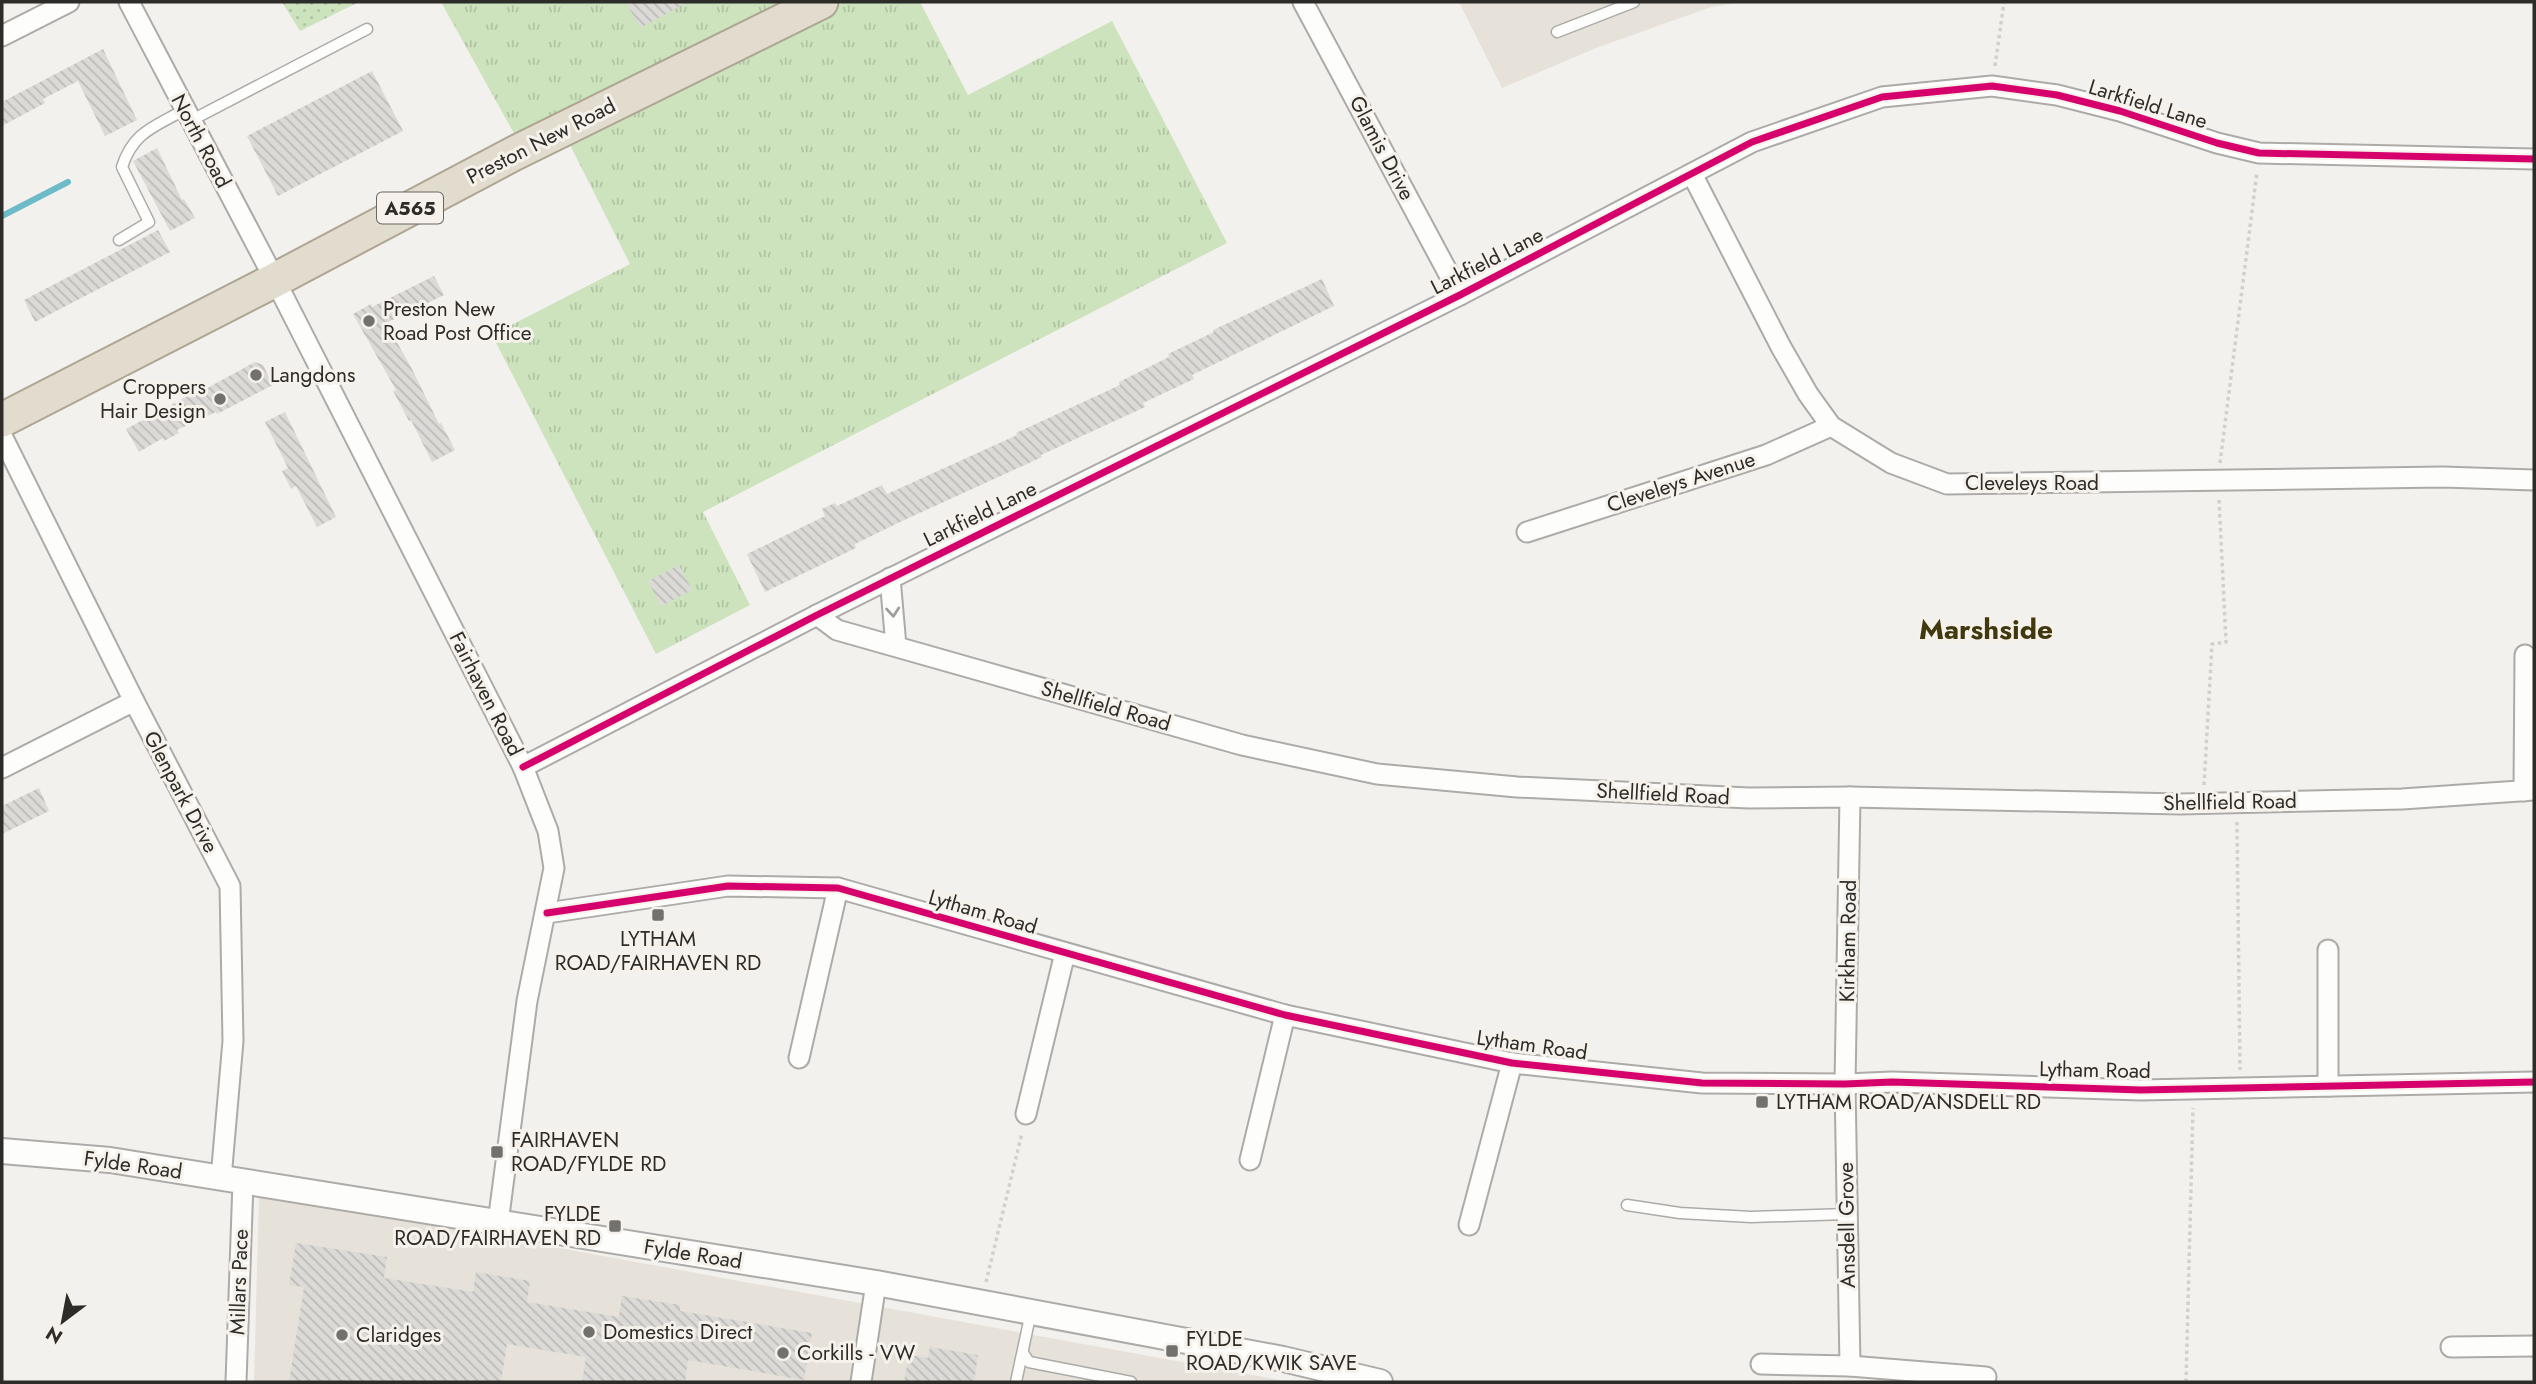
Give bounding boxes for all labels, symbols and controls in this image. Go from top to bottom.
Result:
street label: Larkfield Lane [2085,72,2211,136]
street label: North Road [164,89,238,193]
street label: Preston New Road [461,90,621,192]
street label: Glamis Drive [1342,90,1422,206]
road number: A565 [377,192,443,224]
street label: Larkfield Lane [1425,220,1549,302]
place label: Preston New Road Post Office [383,294,532,348]
marker: Preston New Road Post Office [361,313,377,329]
place label: Langdons [270,360,355,390]
marker: Langdons [248,367,264,383]
place label: Croppers Hair Design [100,372,206,426]
marker: Croppers Hair Design [212,391,228,407]
street label: Cleveleys Avenue [1603,444,1759,520]
street label: Cleveleys Road [1965,468,2099,498]
street label: Larkfield Lane [918,474,1042,554]
one-way arrow [885,607,900,618]
district label: Marshside [1919,609,2053,650]
street label: Fairhaven Road [442,627,530,761]
street label: Shellfield Road [1038,673,1174,739]
street label: Glenpark Drive [136,726,226,859]
street label: Shellfield Road [1595,776,1731,812]
street label: Shellfield Road [2163,786,2297,818]
street label: Kirkham Road [1832,879,1864,1003]
street label: Lytham Road [925,882,1041,942]
marker: LYTHAM ROAD/FAIRHAVEN RD [650,907,666,923]
place label: LYTHAM ROAD/FAIRHAVEN RD [555,924,761,978]
street label: Lytham Road [1475,1022,1589,1068]
street label: Lytham Road [2039,1054,2151,1086]
place label: LYTHAM ROAD/ANSDELL RD [1776,1087,2041,1117]
marker: LYTHAM ROAD/ANSDELL RD [1754,1094,1770,1110]
place label: FAIRHAVEN ROAD/FYLDE RD [511,1125,666,1179]
street label: Fylde Road [82,1143,184,1187]
marker: FAIRHAVEN ROAD/FYLDE RD [489,1144,505,1160]
street label: Ansdell Grove [1831,1161,1863,1288]
place label: FYLDE ROAD/FAIRHAVEN RD [394,1199,601,1253]
marker: FYLDE ROAD/FAIRHAVEN RD [607,1218,623,1234]
street label: Millars Pace [222,1228,256,1336]
street label: Fylde Road [642,1231,744,1277]
north arrow [28,1286,98,1356]
place label: Domestics Direct [603,1317,752,1347]
text: N [41,1320,68,1350]
place label: Claridges [356,1320,441,1350]
marker: Domestics Direct [581,1324,597,1340]
place label: FYLDE ROAD/KWIK SAVE [1186,1324,1357,1378]
marker: Claridges [334,1327,350,1343]
place label: Corkills - VW [797,1338,915,1368]
marker: FYLDE ROAD/KWIK SAVE [1164,1343,1180,1359]
marker: Corkills - VW [775,1345,791,1361]

